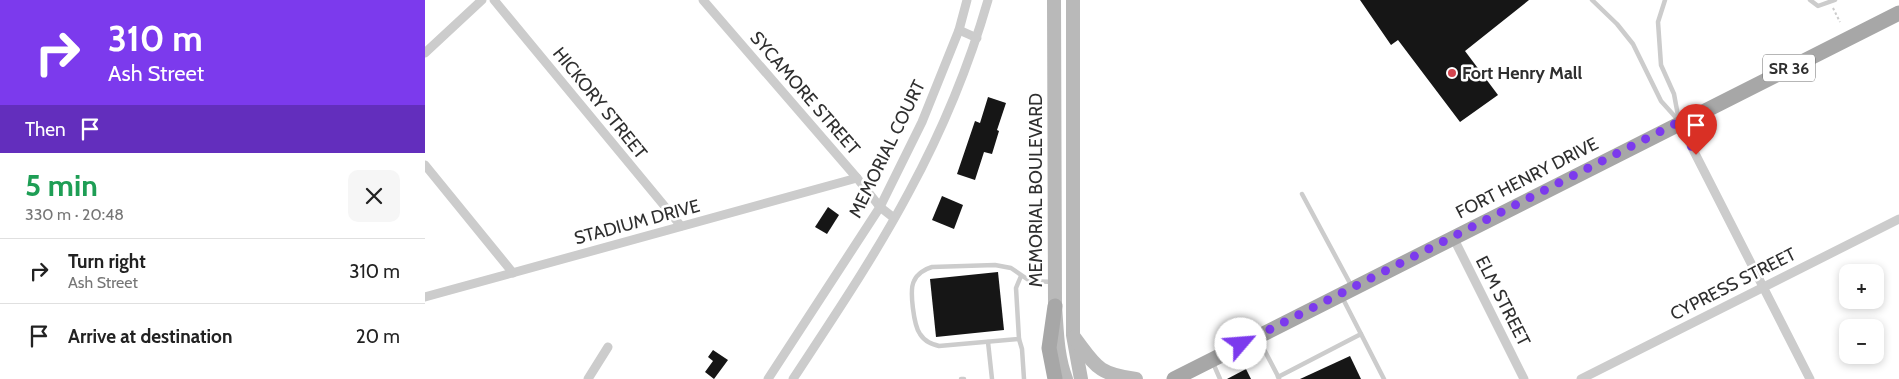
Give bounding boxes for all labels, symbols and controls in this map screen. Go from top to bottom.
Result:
text: 310 m [108,17,203,60]
icon: right [25,20,90,85]
street label: SYCAMORE STREET [745,27,865,159]
street label: HICKORY STREET [548,43,652,164]
road number: SR 36 [1763,54,1815,82]
text: Ash Street [108,60,204,87]
place label: Fort Henry Mall [1462,62,1583,84]
marker: Fort Henry Mall [1446,67,1458,79]
street label: MEMORIAL COURT [844,76,930,221]
street label: MEMORIAL BOULEVARD [1025,93,1047,287]
pin [1675,104,1717,155]
icon: arrive [1682,111,1710,139]
icon: arrive [76,115,104,143]
text: Then [25,118,66,141]
street label: FORT HENRY DRIVE [1452,133,1602,223]
text: 5 min [25,167,98,204]
button: close [348,170,400,222]
street label: STADIUM DRIVE [572,195,702,249]
text: 330 m · 20:48 [25,205,124,224]
street label: CYPRESS STREET [1667,243,1800,325]
text: Turn right [68,250,146,273]
street label: ELM STREET [1471,252,1535,350]
icon: right [25,257,53,285]
text: 310 m [349,260,400,283]
map controls [1839,264,1884,364]
button: + [1839,264,1884,309]
text: Ash Street [68,273,138,292]
position arrow [1214,317,1266,369]
button: − [1839,319,1884,364]
icon: arrive [25,322,53,350]
text: Arrive at destination [68,325,232,348]
text: 20 m [356,325,400,348]

